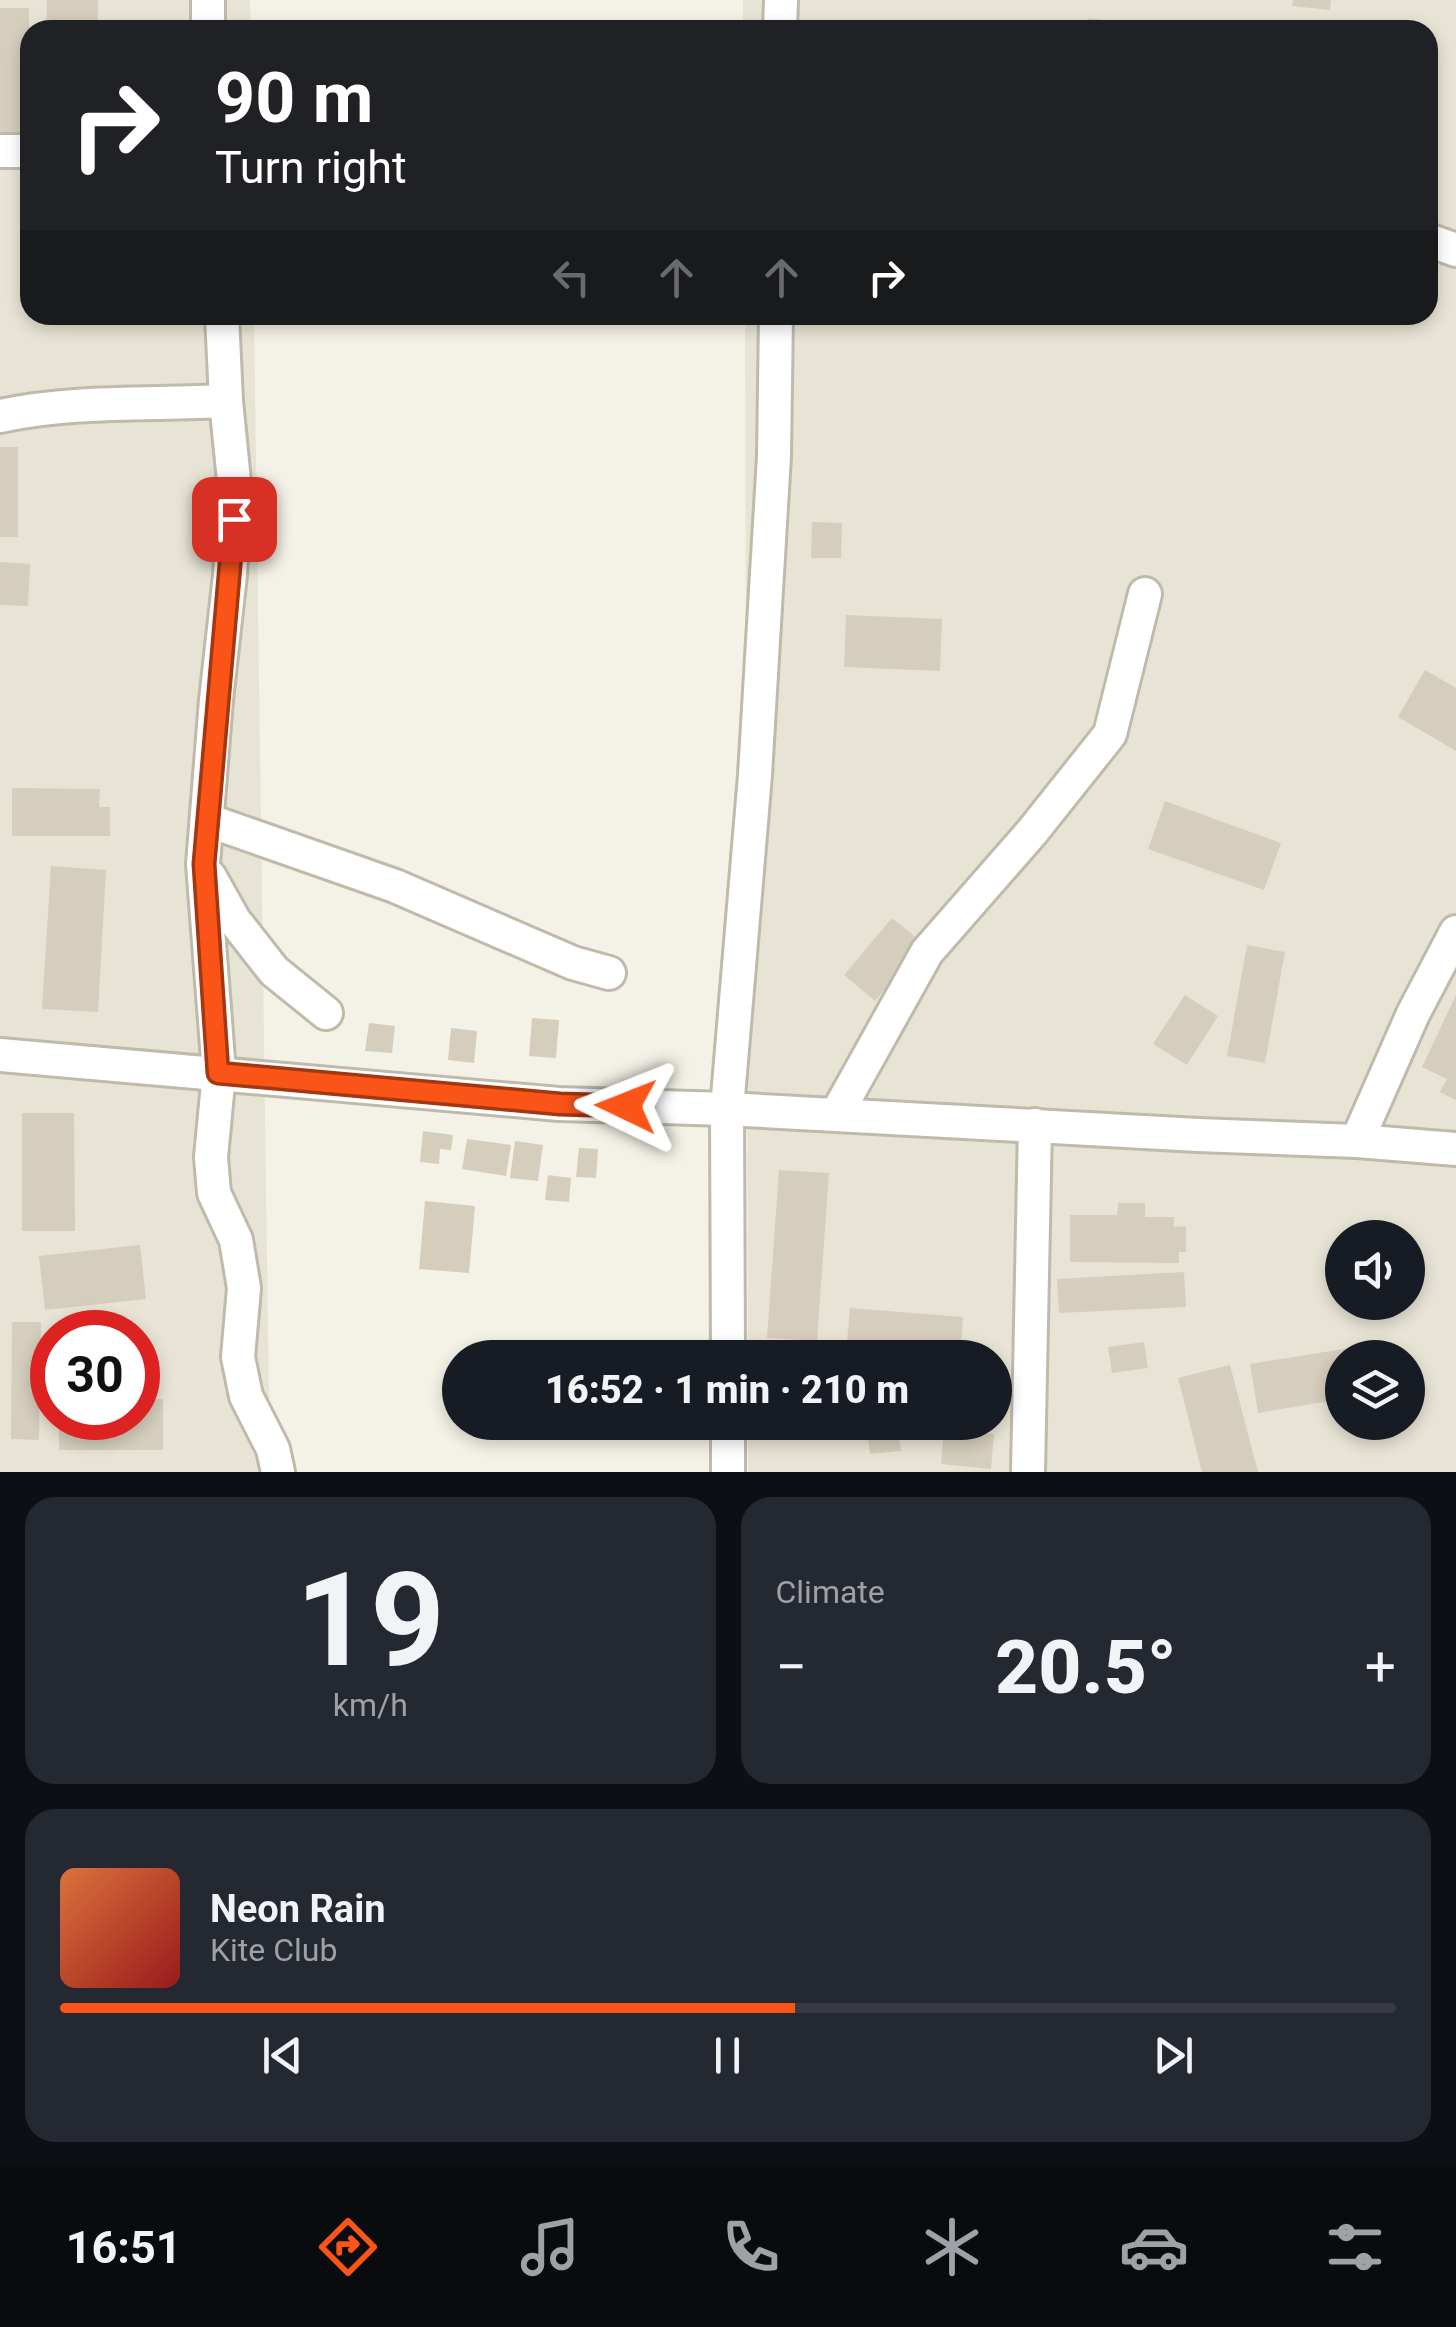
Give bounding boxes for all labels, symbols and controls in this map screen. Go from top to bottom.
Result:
text: 90 m [215,57,373,139]
icon: right [50,60,180,190]
text: Turn right [215,141,407,194]
icon: left [544,250,599,305]
icon: ahead [649,250,704,305]
icon: ahead [754,250,809,305]
icon: right [859,250,914,305]
pin [192,477,277,562]
icon: arrive [207,492,262,547]
position arrow [574,1054,678,1158]
map controls [1325,1220,1425,1440]
button: sound [1325,1220,1425,1320]
speed limit sign: 30 [30,1310,160,1440]
button: layers [1325,1340,1425,1440]
text: 16:52 · 1 min · 210 m [545,1368,909,1412]
text: 19 [296,1544,445,1697]
text: Climate [776,1573,885,1611]
text: 20.5° [995,1623,1177,1711]
text: − [776,1635,807,1699]
text: + [1365,1635,1396,1699]
text: km/h [333,1686,408,1724]
text: Neon Rain [210,1887,386,1931]
text: Kite Club [210,1931,337,1969]
icon: previous [255,2028,310,2083]
icon: pause [700,2028,755,2083]
icon: next [1146,2028,1201,2083]
icon: directions [313,2212,383,2282]
icon: music [515,2212,585,2282]
icon: phone [716,2212,786,2282]
icon: climate [917,2212,987,2282]
icon: car [1119,2212,1189,2282]
icon: filters [1320,2212,1390,2282]
text: 16:51 [66,2221,182,2274]

